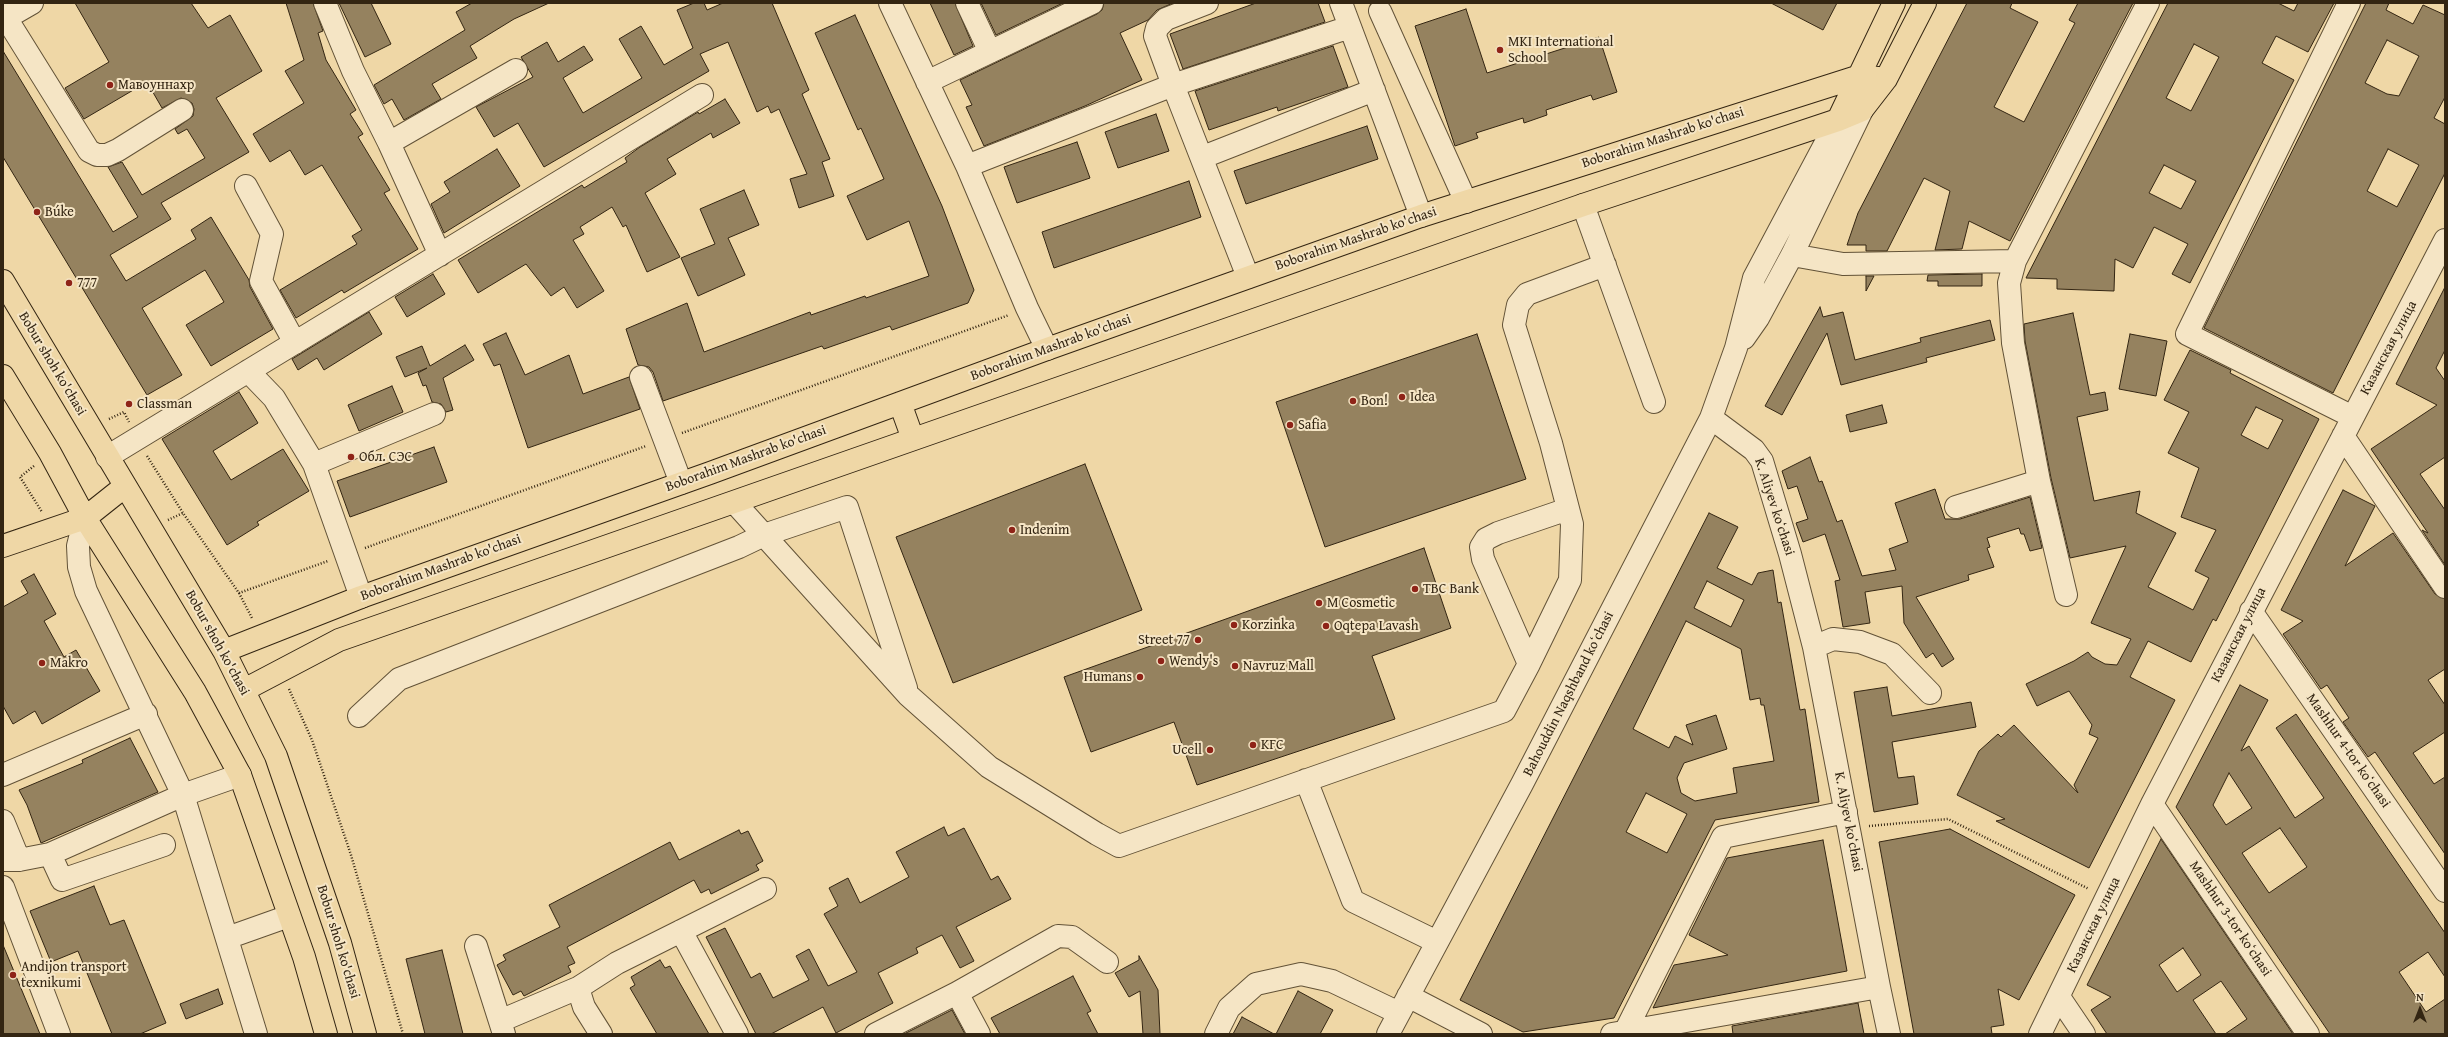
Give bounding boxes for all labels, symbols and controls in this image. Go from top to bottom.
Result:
place label: MKI International School [1508,34,1614,66]
marker: MKI International School [1495,45,1505,55]
place label: Мавоуннахр [118,77,194,93]
marker: Мавоуннахр [105,80,115,90]
street label: Boborahim Mashrab ko'chasi [1580,104,1746,172]
street label: Boborahim Mashrab ko'chasi [1273,203,1439,275]
place label: Búke [45,204,74,220]
marker: Búke [32,207,42,217]
place label: 777 [77,275,97,291]
marker: 777 [64,278,74,288]
street label: Казанская улица [2357,298,2421,398]
street label: Bobur shoh ko'chasi [14,309,90,419]
street label: Boborahim Mashrab ko'chasi [968,311,1134,385]
place label: Idea [1410,389,1435,405]
marker: Idea [1397,392,1407,402]
place label: Bon! [1361,393,1388,409]
place label: Classman [137,396,192,412]
marker: Bon! [1348,396,1358,406]
marker: Classman [124,399,134,409]
place label: Safia [1298,417,1326,433]
marker: Safia [1285,420,1295,430]
street label: Boborahim Mashrab ko'chasi [663,422,829,496]
place label: Обл. СЭС [359,449,412,465]
marker: Обл. СЭС [346,452,356,462]
street label: K. Aliyev koʻchasi [1750,456,1798,558]
place label: Indenim [1020,522,1069,538]
marker: Indenim [1007,525,1017,535]
street label: Boborahim Mashrab ko'chasi [358,531,524,605]
place label: TBC Bank [1423,581,1479,597]
marker: TBC Bank [1410,584,1420,594]
street label: Казанская улица [2208,585,2270,685]
street label: Bobur shoh ko'chasi [181,587,253,699]
place label: M Cosmetic [1327,595,1395,611]
marker: M Cosmetic [1314,598,1324,608]
street label: Bahouddin Naqshband koʻchasi [1520,609,1618,779]
place label: Korzinka [1242,617,1295,633]
place label: Oqtepa Lavash [1334,618,1419,634]
marker: Korzinka [1229,620,1239,630]
marker: Oqtepa Lavash [1321,621,1331,631]
place label: Street 77 [1138,632,1190,648]
marker: Street 77 [1193,635,1203,645]
place label: Wendy's [1169,653,1218,669]
place label: Makro [50,655,88,671]
marker: Wendy's [1156,656,1166,666]
marker: Makro [37,658,47,668]
place label: Navruz Mall [1243,658,1314,674]
marker: Navruz Mall [1230,661,1240,671]
place label: Humans [1084,669,1132,685]
marker: Humans [1135,672,1145,682]
street label: Mashhur 4-tor koʻchasi [2302,691,2394,811]
place label: KFC [1261,737,1284,753]
marker: KFC [1248,740,1258,750]
place label: Ucell [1172,742,1202,758]
marker: Ucell [1205,745,1215,755]
street label: K. Aliyev koʻchasi [1830,771,1866,873]
street label: Mashhur 3-tor koʻchasi [2185,858,2275,980]
street label: Казанская улица [2064,874,2124,976]
street label: Bobur shoh ko'chasi [313,883,363,1001]
place label: Andijon transport texnikumi [21,959,127,992]
marker: Andijon transport texnikumi [8,970,18,980]
north arrow [2400,989,2440,1029]
text: N [2416,989,2424,1005]

